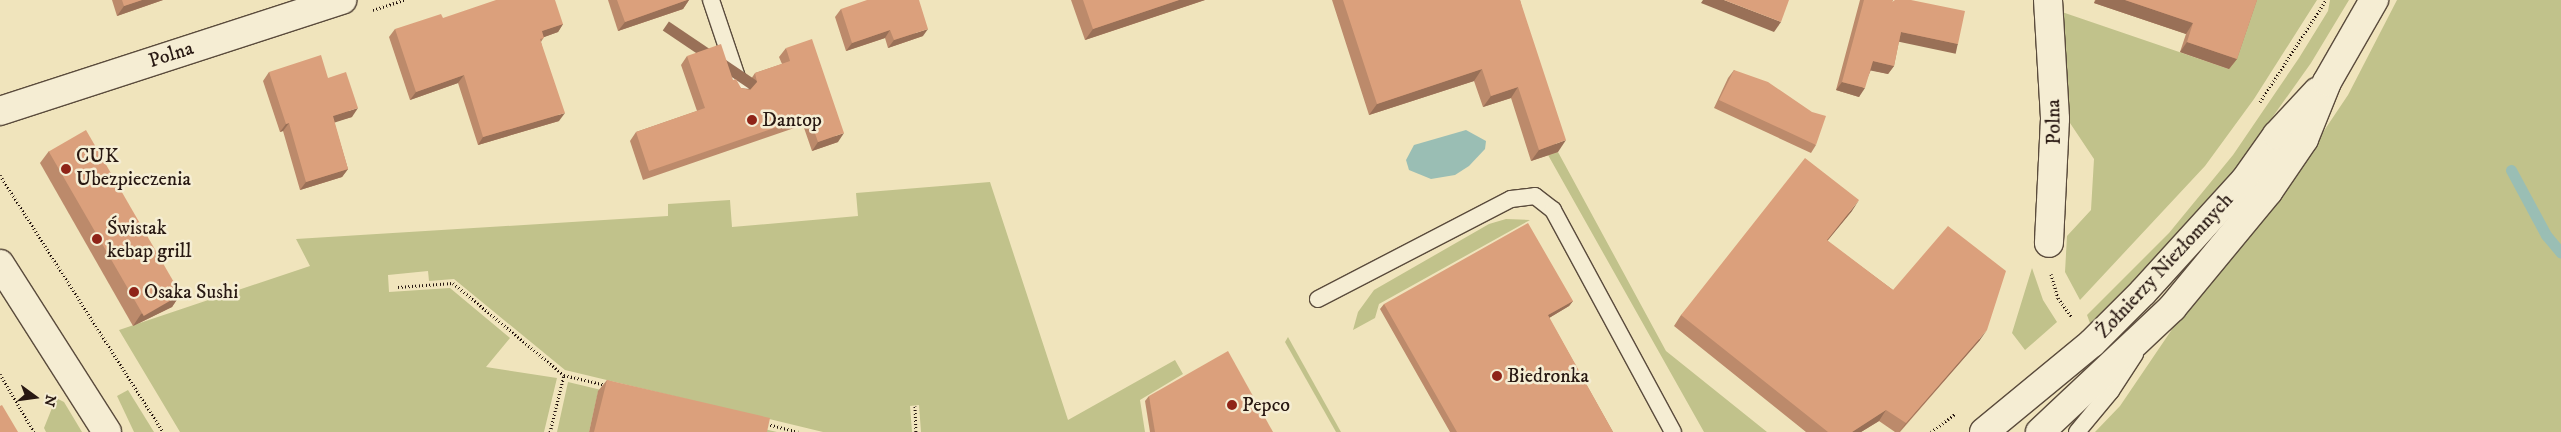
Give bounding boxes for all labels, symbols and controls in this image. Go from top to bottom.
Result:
street label: Polna [145,37,197,73]
street label: Polna [2042,99,2066,145]
place label: Dantop [762,108,822,132]
marker: Dantop [746,114,758,126]
place label: CUK Ubezpieczenia [76,145,191,192]
marker: CUK Ubezpieczenia [60,163,72,175]
street label: Żołnierzy Niezłomnych [2092,188,2238,344]
place label: Świstak kebap grill [107,216,192,263]
marker: Świstak kebap grill [91,233,103,245]
place label: Osaka Sushi [144,280,239,304]
marker: Osaka Sushi [128,286,140,298]
place label: Biedronka [1507,364,1589,388]
marker: Biedronka [1491,370,1503,382]
north arrow [10,372,60,422]
text: N [39,393,60,408]
place label: Pepco [1242,393,1290,417]
marker: Pepco [1226,399,1238,411]

